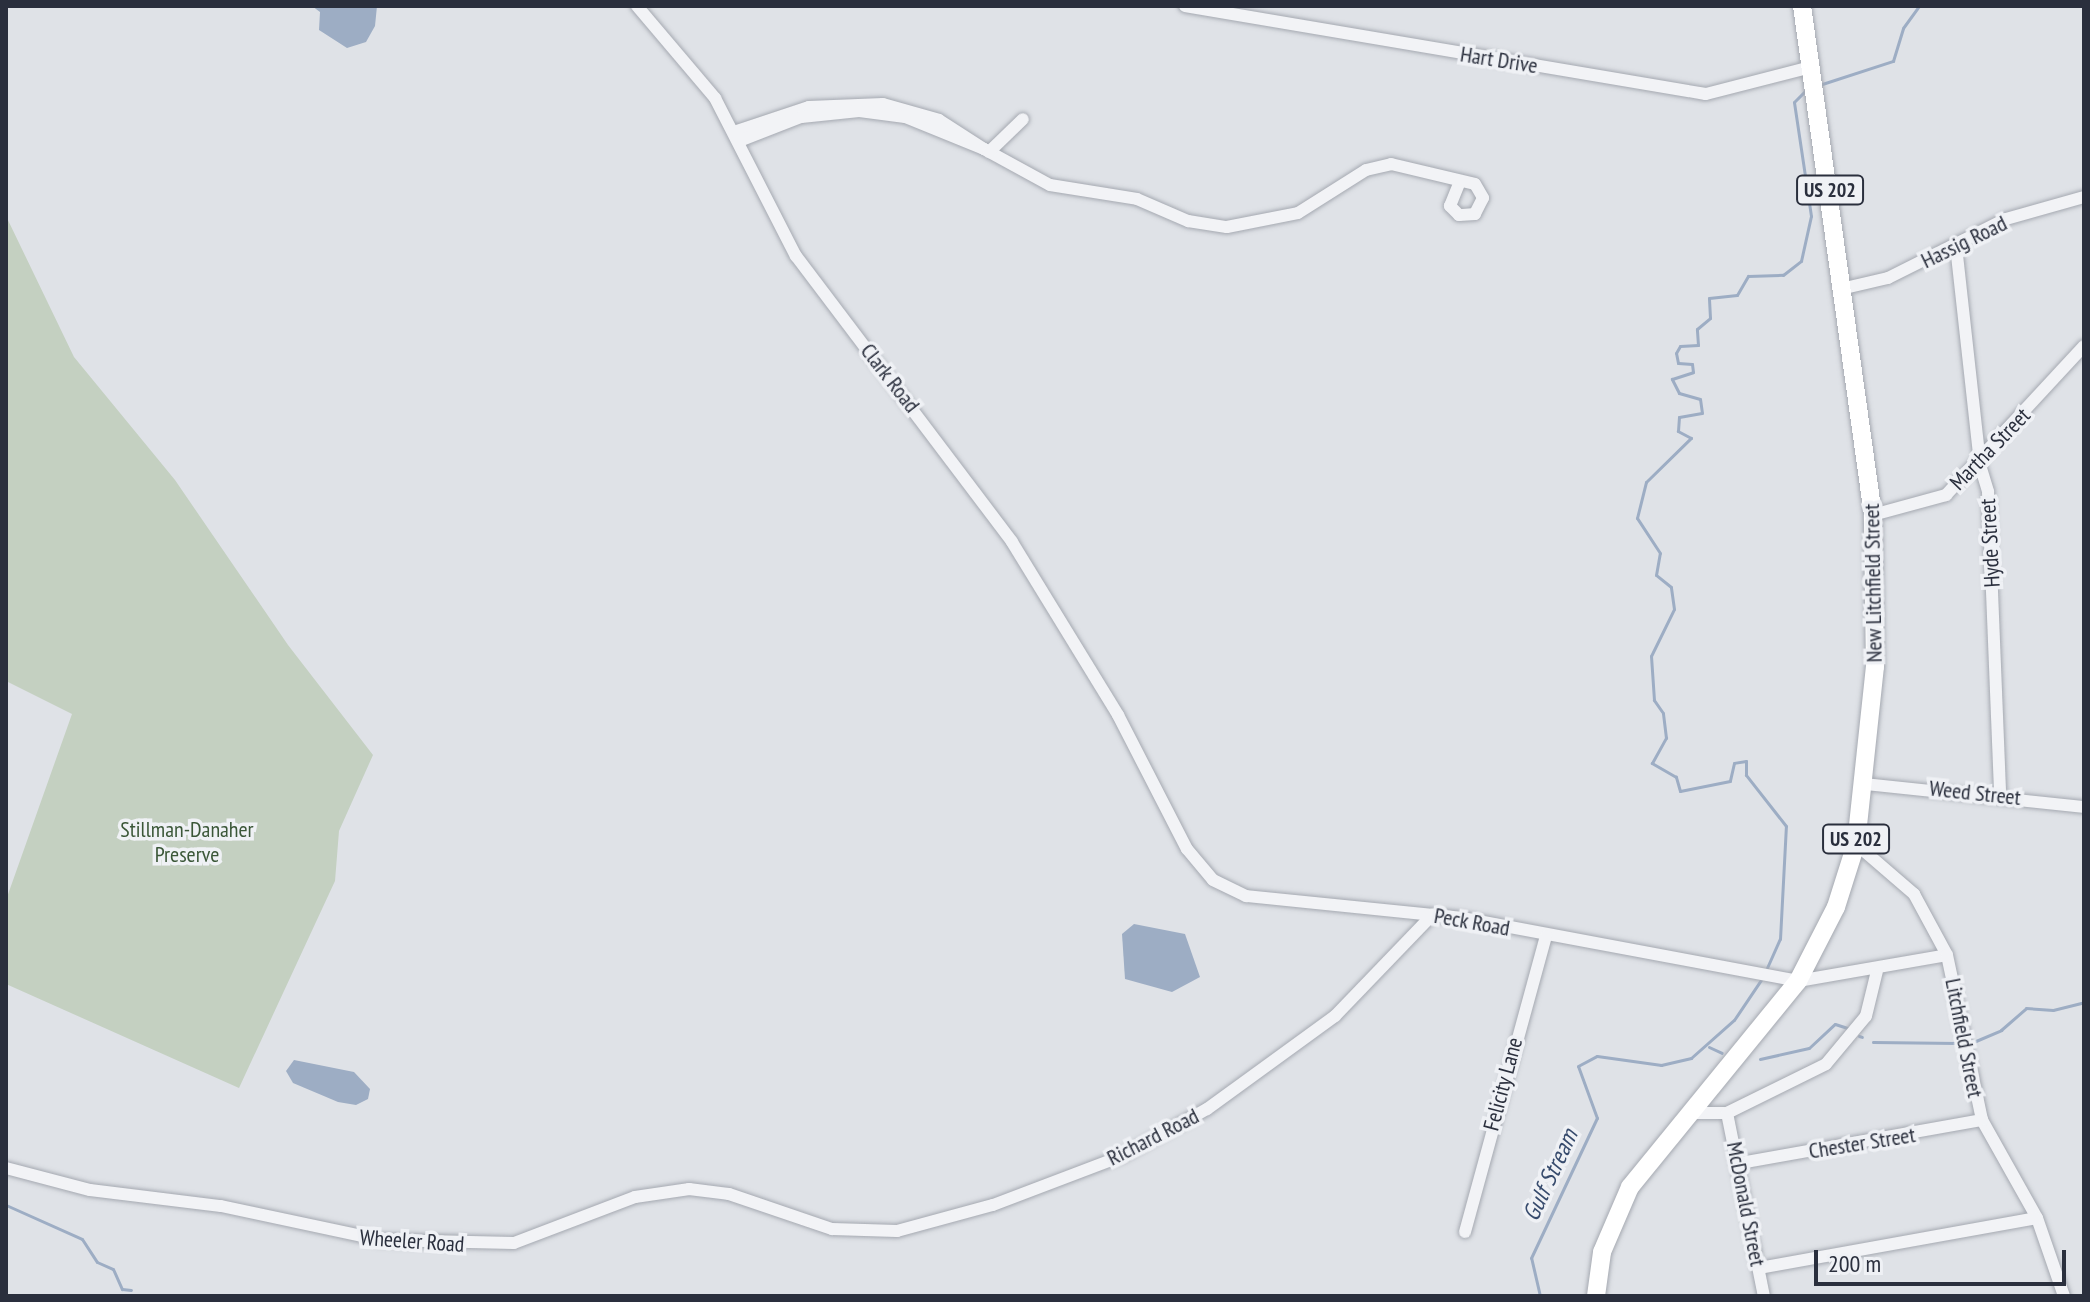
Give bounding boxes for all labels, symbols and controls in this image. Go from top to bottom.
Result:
street label: Hart Drive [1458,41,1540,79]
road number: US 202 [1796,174,1864,206]
street label: Hassig Road [1917,210,2011,274]
street label: Clark Road [855,338,925,418]
street label: Martha Street [1944,402,2036,496]
street label: Hyde Street [1974,498,2006,588]
street label: New Litchfield Street [1858,503,1888,663]
street label: Weed Street [1928,775,2022,811]
park label: Stillman-Danaher Preserve [120,816,254,868]
road number: US 202 [1822,823,1890,855]
street label: Peck Road [1432,902,1512,942]
street label: Litchfield Street [1940,976,1988,1100]
street label: Felicity Lane [1478,1034,1528,1134]
street label: Richard Road [1103,1103,1203,1171]
street label: Chester Street [1807,1122,1917,1164]
water label: Gulf Stream [1516,1125,1584,1225]
street label: McDonald Street [1721,1140,1771,1268]
street label: Wheeler Road [359,1224,465,1258]
scale bar [1818,1234,2070,1284]
text: 200 m [1828,1248,1881,1279]

